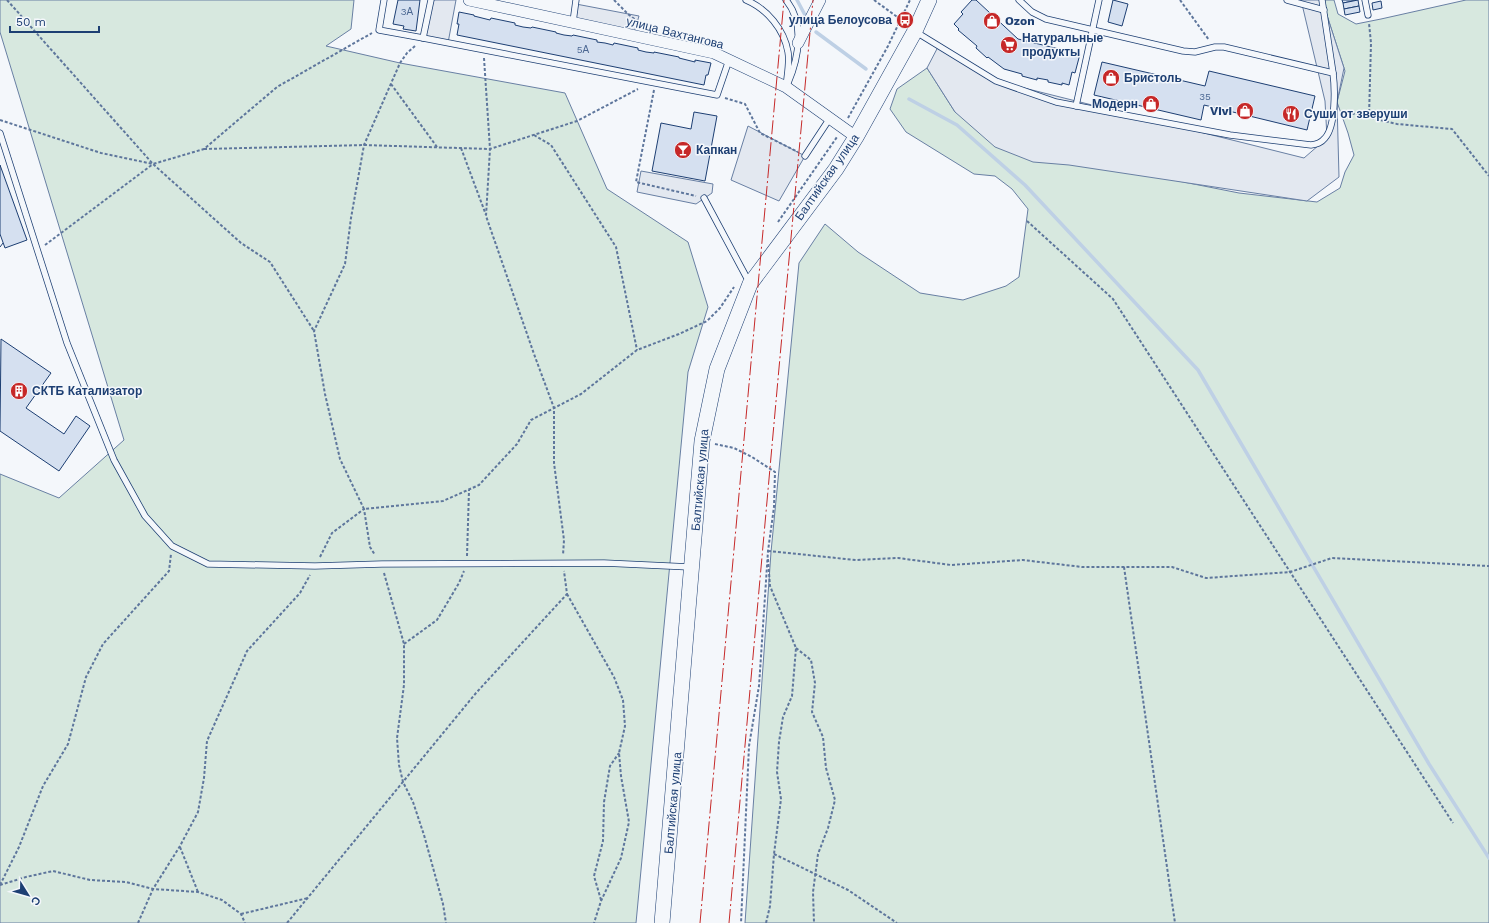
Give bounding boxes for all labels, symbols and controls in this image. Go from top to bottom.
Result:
house number: 3А [401,6,414,17]
scale bar [10,8,99,34]
bus stop icon: улица Белоусова [895,10,915,30]
shop icon: Ozon [982,11,1002,31]
place label: улица Белоусова [789,13,892,27]
street label: улица Вахтангова [625,14,726,52]
place label: Ozon [1005,14,1035,28]
text: 50 m [16,15,46,29]
place label: Натуральные продукты [1022,31,1104,59]
supermarket icon: Натуральные продукты [999,35,1019,55]
house number: 5А [577,44,590,55]
shop icon: Бристоль [1101,68,1121,88]
place label: Бристоль [1124,71,1182,85]
house number: 35 [1199,91,1211,102]
shop icon: Модерн [1141,94,1161,114]
place label: Модерн [1092,97,1138,111]
shop icon: Vivi [1235,101,1255,121]
place label: Vivi [1210,104,1232,118]
restaurant icon: Суши от зверуши [1281,104,1301,124]
place label: Суши от зверуши [1304,107,1408,121]
street label: Балтийская улица [792,131,862,223]
bar icon: Капкан [673,140,693,160]
place label: Капкан [696,143,737,157]
building icon: СКТБ Катализатор [9,381,29,401]
place label: СКТБ Катализатор [32,384,142,398]
street label: Балтийская улица [689,428,711,532]
street label: Балтийская улица [662,751,684,855]
north arrow [8,875,48,915]
text: С [28,894,43,908]

